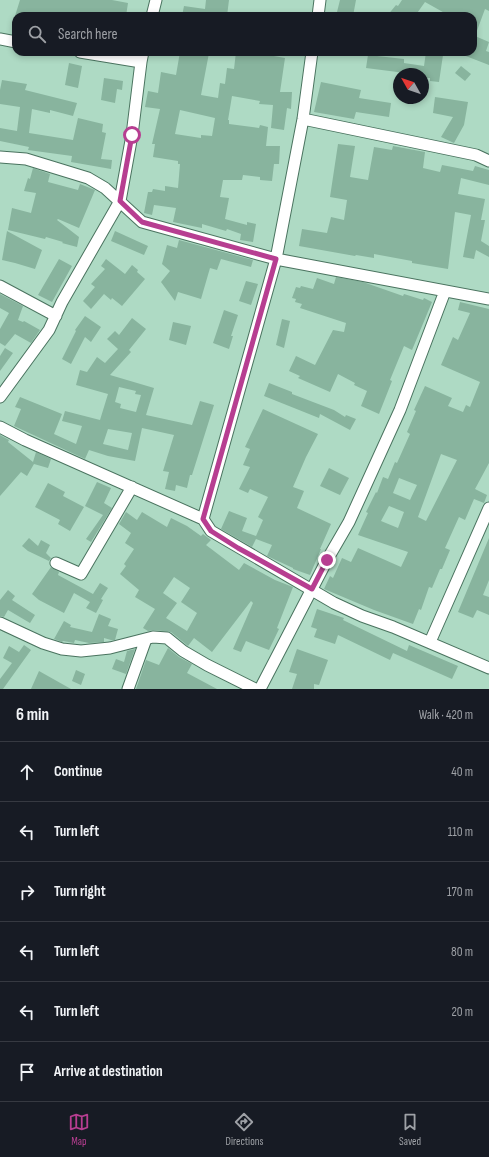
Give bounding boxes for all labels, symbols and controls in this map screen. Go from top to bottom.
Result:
search box [12,12,477,56]
icon: search [26,23,48,45]
text: Search here [58,25,118,44]
north arrow [393,68,429,104]
route start [123,126,141,144]
route end [318,551,336,569]
text: 6 min [16,705,49,725]
text: Walk · 420 m [419,707,473,723]
icon: ahead [16,761,38,783]
text: Continue [54,762,103,781]
text: 40 m [451,764,473,780]
icon: left [16,821,38,843]
text: Turn left [54,822,99,841]
text: 110 m [448,824,473,840]
icon: right [16,881,38,903]
text: Turn right [54,882,106,901]
text: 170 m [447,884,473,900]
icon: left [16,941,38,963]
text: Turn left [54,942,99,961]
text: 80 m [451,944,473,960]
icon: left [16,1001,38,1023]
text: Turn left [54,1002,99,1021]
text: 20 m [451,1004,473,1020]
icon: arrive [16,1061,38,1083]
text: Arrive at destination [54,1062,163,1081]
tab: Map [68,1111,90,1148]
tab: Directions [226,1111,263,1148]
tab: Saved [399,1111,421,1148]

